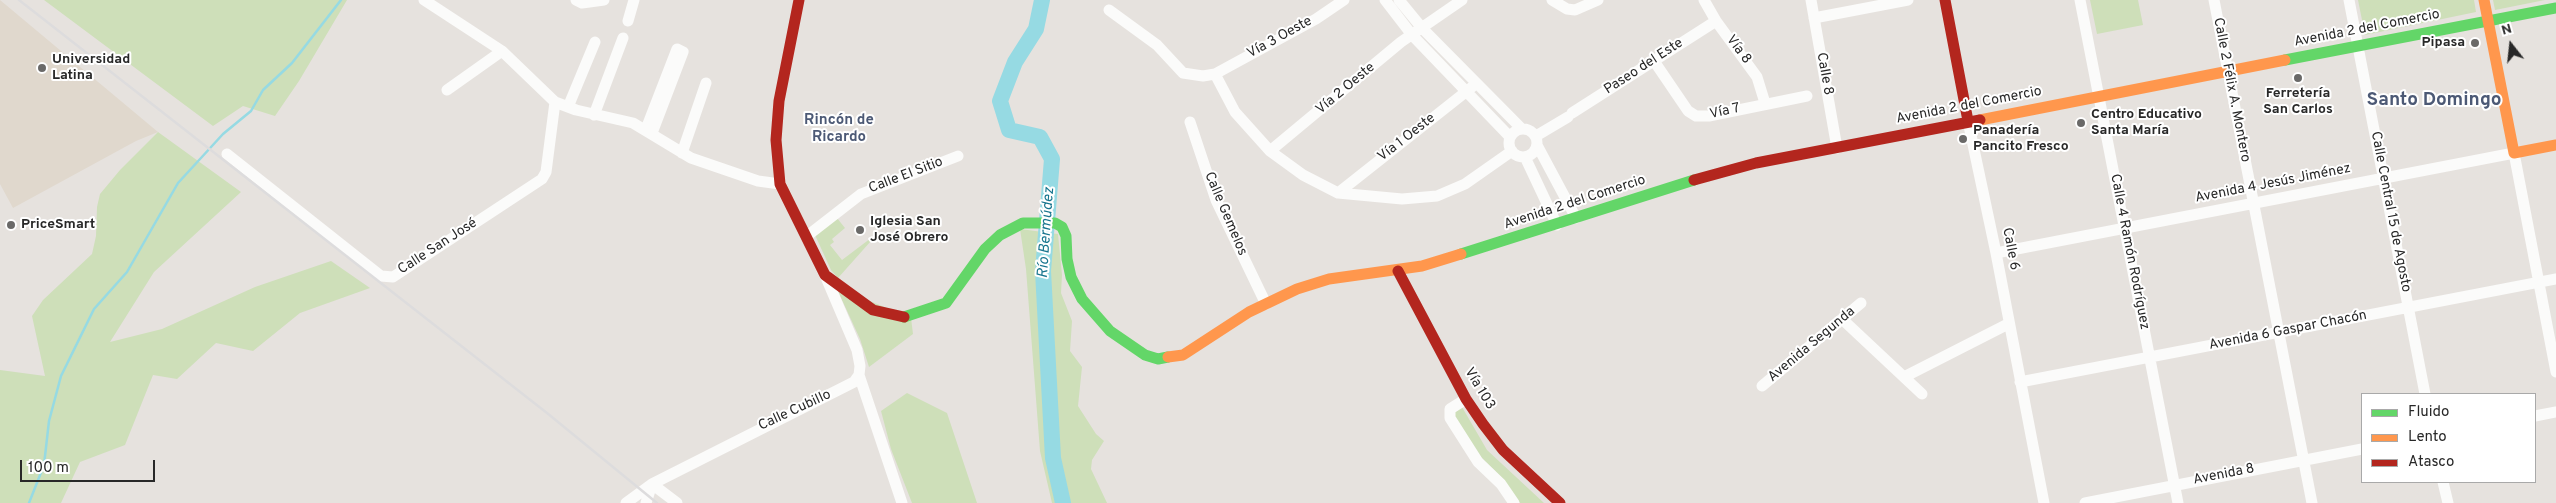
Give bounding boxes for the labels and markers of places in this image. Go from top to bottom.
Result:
place label: Pipasa [2422,35,2465,51]
marker: Pipasa [2469,37,2481,49]
place label: Universidad Latina [52,52,130,84]
marker: Universidad Latina [36,62,48,74]
marker: Ferretería San Carlos [2292,72,2304,84]
place label: Ferretería San Carlos [2263,86,2333,118]
place label: Centro Educativo Santa María [2091,107,2202,140]
marker: Centro Educativo Santa María [2075,117,2087,129]
place label: Panadería Pancito Fresco [1973,123,2069,156]
marker: Panadería Pancito Fresco [1957,133,1969,145]
place label: Iglesia San José Obrero [870,214,948,246]
place label: PriceSmart [21,217,95,233]
marker: PriceSmart [5,219,17,231]
marker: Iglesia San José Obrero [854,224,866,236]

